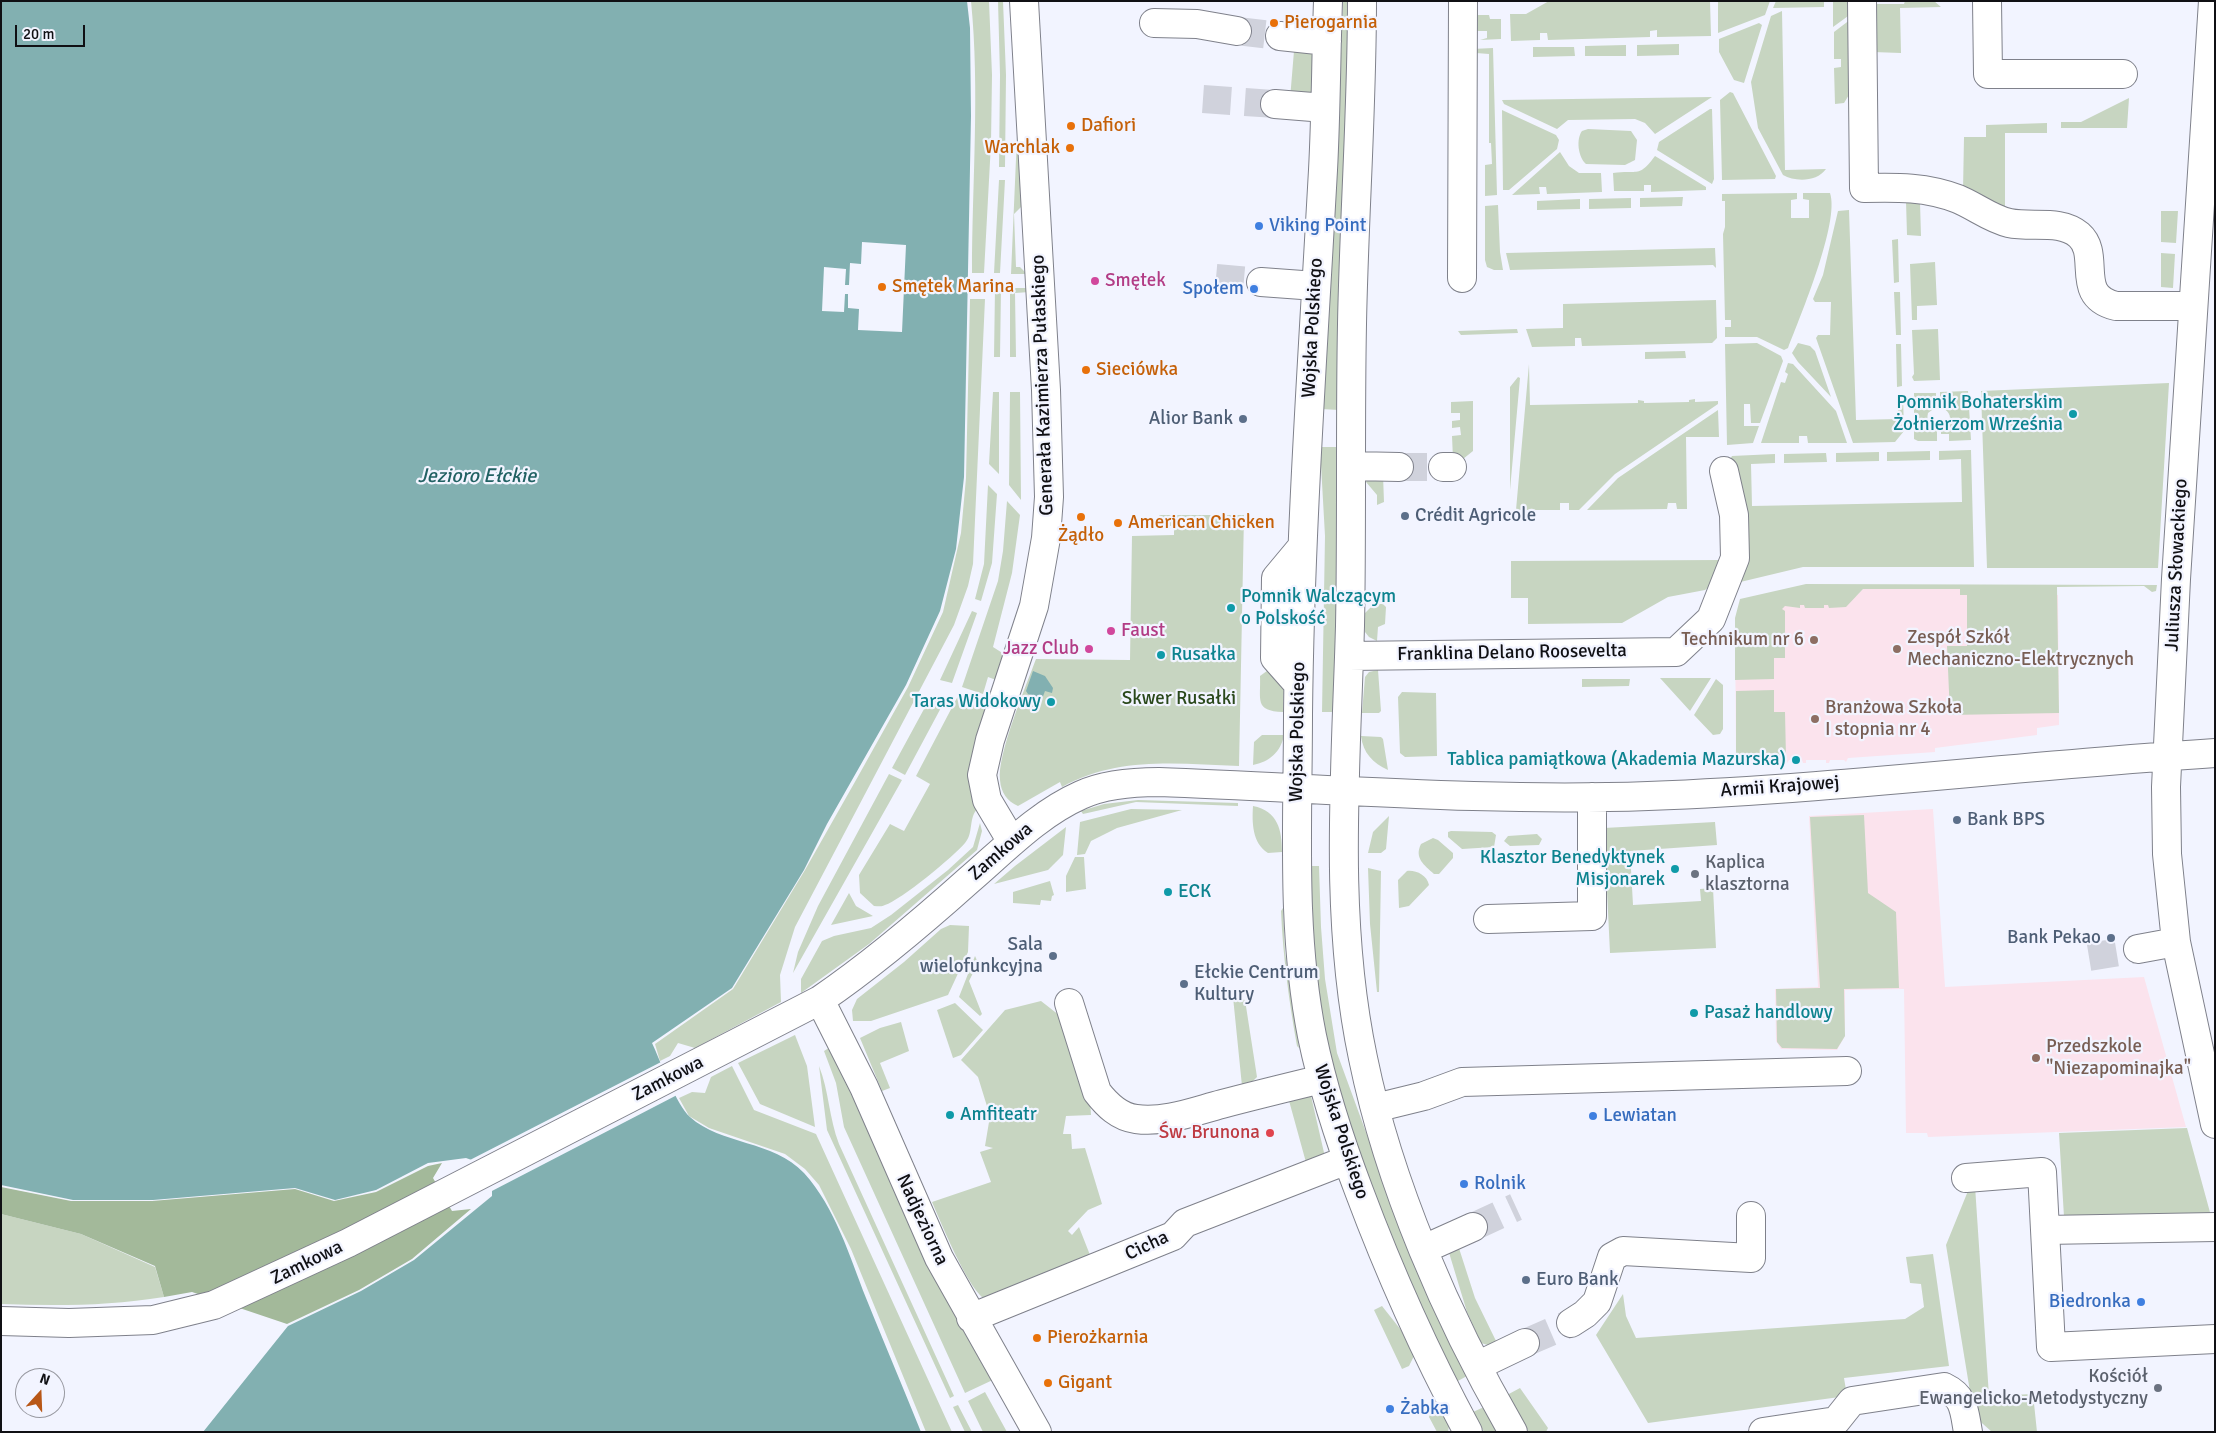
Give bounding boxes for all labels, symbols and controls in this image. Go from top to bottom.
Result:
place label: Pierogarnia [1284,12,1378,34]
scale bar [18,15,88,47]
marker: Pierogarnia [1268,17,1280,29]
text: 20 m [23,25,54,43]
place label: Dafiori [1081,115,1136,137]
marker: Dafiori [1065,120,1077,132]
place label: Warchlak [984,137,1060,159]
marker: Warchlak [1064,142,1076,154]
place label: Viking Point [1269,215,1366,237]
marker: Viking Point [1253,220,1265,232]
street label: Generała Kazimierza Pułaskiego [1027,254,1059,516]
street label: Wojska Polskiego [1298,257,1328,399]
place label: Smętek [1105,270,1166,292]
marker: Smętek [1089,275,1101,287]
place label: Smętek Marina [892,276,1014,298]
place label: Społem [1182,278,1244,300]
marker: Smętek Marina [876,281,888,293]
marker: Społem [1248,283,1260,295]
place label: Sieciówka [1096,359,1178,381]
marker: Sieciówka [1080,364,1092,376]
place label: Pomnik Bohaterskim Żołnierzom Września [1893,392,2063,436]
place label: Alior Bank [1149,408,1233,430]
marker: Pomnik Bohaterskim Żołnierzom Września [2067,408,2079,420]
marker: Alior Bank [1237,413,1249,425]
water label: Jezioro Ełckie [418,465,536,489]
street label: Juliusza Słowackiego [2161,478,2193,652]
place label: Crédit Agricole [1415,505,1536,527]
marker: Crédit Agricole [1399,510,1411,522]
marker: Żądło [1075,511,1087,523]
place label: American Chicken [1128,512,1275,534]
marker: American Chicken [1112,517,1124,529]
place label: Żądło [1058,525,1104,547]
place label: Pomnik Walczącym o Polskość [1241,586,1396,630]
marker: Pomnik Walczącym o Polskość [1225,602,1237,614]
place label: Faust [1121,620,1165,642]
marker: Faust [1105,625,1117,637]
place label: Zespół Szkół Mechaniczno-Elektrycznych [1907,627,2134,671]
place label: Technikum nr 6 [1681,629,1804,651]
marker: Technikum nr 6 [1808,634,1820,646]
place label: Jazz Club [1003,638,1079,660]
street label: Franklina Delano Roosevelta [1397,640,1627,666]
marker: Jazz Club [1083,643,1095,655]
marker: Zespół Szkół Mechaniczno-Elektrycznych [1891,643,1903,655]
place label: Rusałka [1171,644,1236,666]
marker: Rusałka [1155,649,1167,661]
street label: Wojska Polskiego [1285,662,1311,802]
park label: Skwer Rusałki [1122,688,1236,710]
place label: Taras Widokowy [912,691,1041,713]
marker: Taras Widokowy [1045,696,1057,708]
place label: Branżowa Szkoła I stopnia nr 4 [1825,697,1962,741]
marker: Branżowa Szkoła I stopnia nr 4 [1809,713,1821,725]
place label: Tablica pamiątkowa (Akademia Mazurska) [1447,749,1786,771]
marker: Tablica pamiątkowa (Akademia Mazurska) [1790,754,1802,766]
street label: Armii Krajowej [1720,771,1840,803]
place label: Bank BPS [1967,809,2045,831]
marker: Bank BPS [1951,814,1963,826]
street label: Zamkowa [964,818,1038,886]
place label: Klasztor Benedyktynek Misjonarek [1480,847,1665,891]
place label: Kaplica klasztorna [1705,852,1790,896]
marker: Klasztor Benedyktynek Misjonarek [1669,863,1681,875]
marker: Kaplica klasztorna [1689,868,1701,880]
place label: ECK [1178,881,1211,903]
marker: ECK [1162,886,1174,898]
place label: Bank Pekao [2007,927,2101,949]
marker: Bank Pekao [2105,932,2117,944]
place label: Sala wielofunkcyjna [920,934,1043,978]
marker: Sala wielofunkcyjna [1047,950,1059,962]
place label: Ełckie Centrum Kultury [1194,962,1319,1006]
marker: Ełckie Centrum Kultury [1178,978,1190,990]
place label: Pasaż handlowy [1704,1002,1833,1024]
marker: Pasaż handlowy [1688,1007,1700,1019]
place label: Przedszkole "Niezapominajka" [2046,1036,2191,1080]
street label: Zamkowa [628,1051,708,1107]
marker: Przedszkole "Niezapominajka" [2030,1052,2042,1064]
street label: Wojska Polskiego [1308,1062,1374,1202]
place label: Amfiteatr [960,1104,1037,1126]
place label: Lewiatan [1603,1105,1677,1127]
marker: Amfiteatr [944,1109,956,1121]
marker: Lewiatan [1587,1110,1599,1122]
place label: Św. Brunona [1159,1122,1260,1144]
marker: Św. Brunona [1264,1127,1276,1139]
street label: Nadjeziorna [891,1171,953,1269]
place label: Rolnik [1474,1173,1526,1195]
marker: Rolnik [1458,1178,1470,1190]
street label: Cicha [1122,1226,1172,1266]
street label: Zamkowa [267,1236,347,1290]
place label: Euro Bank [1536,1269,1619,1291]
marker: Euro Bank [1520,1274,1532,1286]
place label: Biedronka [2049,1291,2131,1313]
marker: Biedronka [2135,1296,2147,1308]
place label: Pierożkarnia [1047,1327,1148,1349]
marker: Pierożkarnia [1031,1332,1043,1344]
place label: Kościół Ewangelicko-Metodystyczny [1919,1366,2148,1410]
north arrow [15,1368,65,1418]
text: N [37,1370,52,1389]
place label: Gigant [1058,1372,1112,1394]
marker: Gigant [1042,1377,1054,1389]
marker: Kościół Ewangelicko-Metodystyczny [2152,1382,2164,1394]
place label: Żabka [1400,1398,1449,1420]
marker: Żabka [1384,1403,1396,1415]

